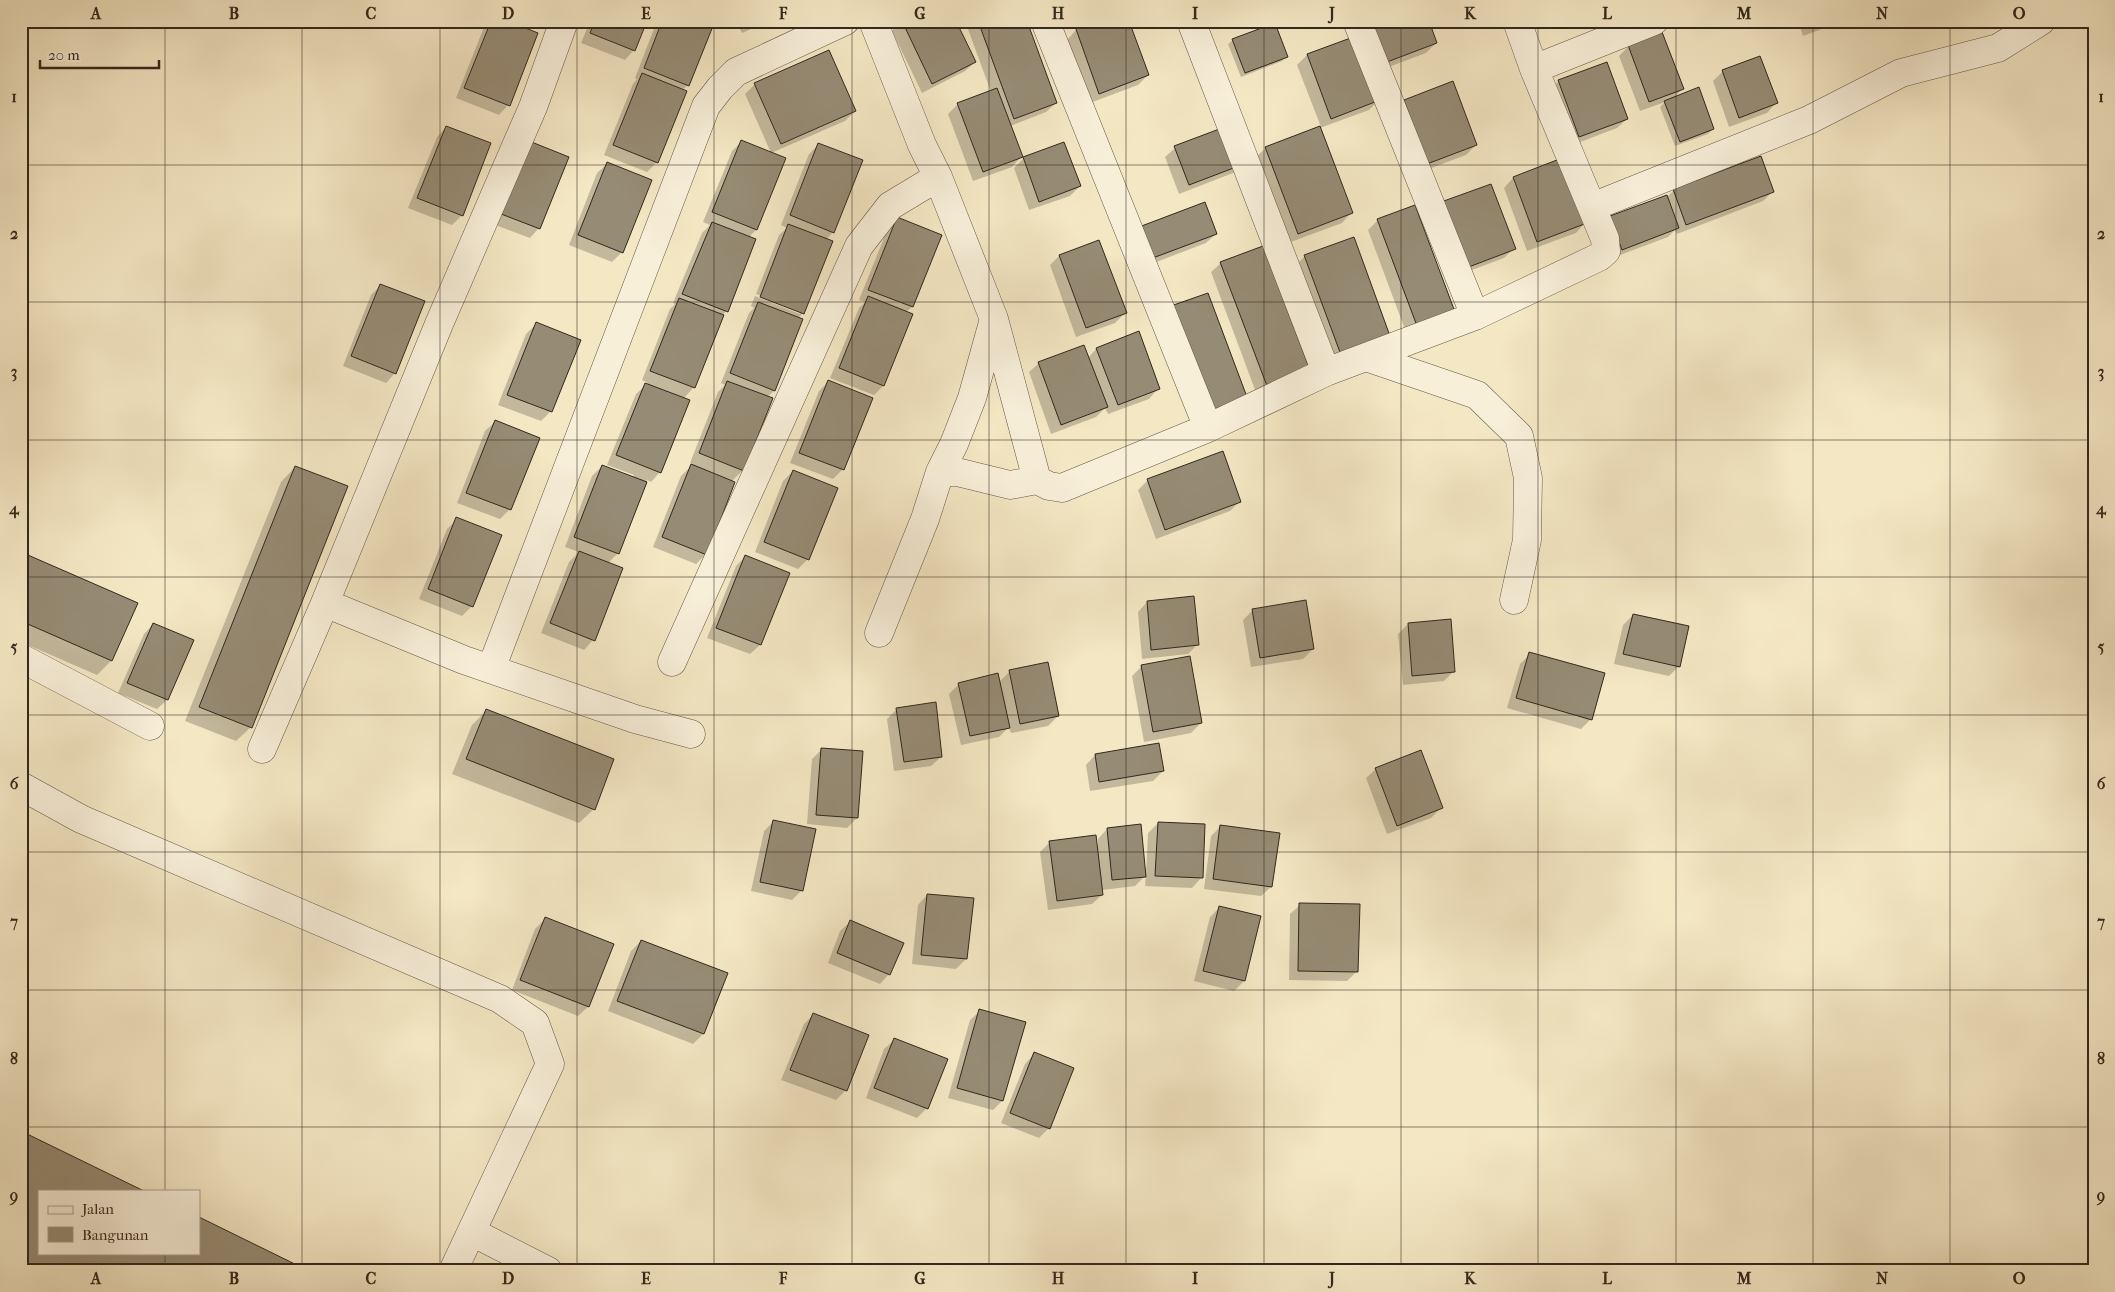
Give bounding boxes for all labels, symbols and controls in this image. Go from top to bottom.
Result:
text: A [90,4,102,23]
text: B [229,4,239,23]
text: C [366,4,377,23]
text: D [502,4,514,23]
text: E [641,4,651,23]
text: F [778,4,788,23]
text: G [914,4,926,23]
text: H [1052,4,1065,23]
text: I [1192,4,1199,23]
text: J [1327,4,1335,24]
text: K [1464,4,1477,23]
text: L [1602,4,1612,23]
text: M [1736,4,1752,23]
text: N [1876,4,1889,23]
text: O [2013,4,2026,23]
scale bar [40,38,159,70]
text: 20 m [48,46,80,64]
text: 1 [11,87,17,106]
text: 1 [2098,87,2104,106]
text: 2 [10,224,18,243]
text: 2 [2097,224,2105,243]
text: 3 [11,362,17,382]
text: 3 [2098,362,2104,382]
text: 4 [8,499,20,519]
text: 4 [2095,499,2107,519]
text: 5 [11,637,18,656]
text: 5 [2098,637,2105,656]
text: 6 [10,774,19,793]
text: 6 [2097,774,2106,793]
text: 7 [9,912,18,931]
text: 7 [2096,912,2105,931]
text: 8 [10,1049,18,1068]
text: 8 [2097,1049,2105,1068]
text: 9 [9,1186,18,1206]
text: 9 [2096,1186,2105,1206]
legend [38,1190,200,1254]
text: Jalan [81,1200,114,1218]
text: Bangunan [82,1226,149,1244]
text: A [90,1269,102,1288]
text: B [229,1269,239,1288]
text: C [366,1269,377,1288]
text: D [502,1269,514,1288]
text: E [641,1269,651,1288]
text: F [778,1269,788,1288]
text: G [914,1269,926,1288]
text: H [1052,1269,1065,1288]
text: I [1192,1269,1199,1288]
text: J [1327,1269,1335,1289]
text: K [1464,1269,1477,1288]
text: L [1602,1269,1612,1288]
text: M [1736,1269,1752,1288]
text: N [1876,1269,1889,1288]
text: O [2013,1269,2026,1288]

